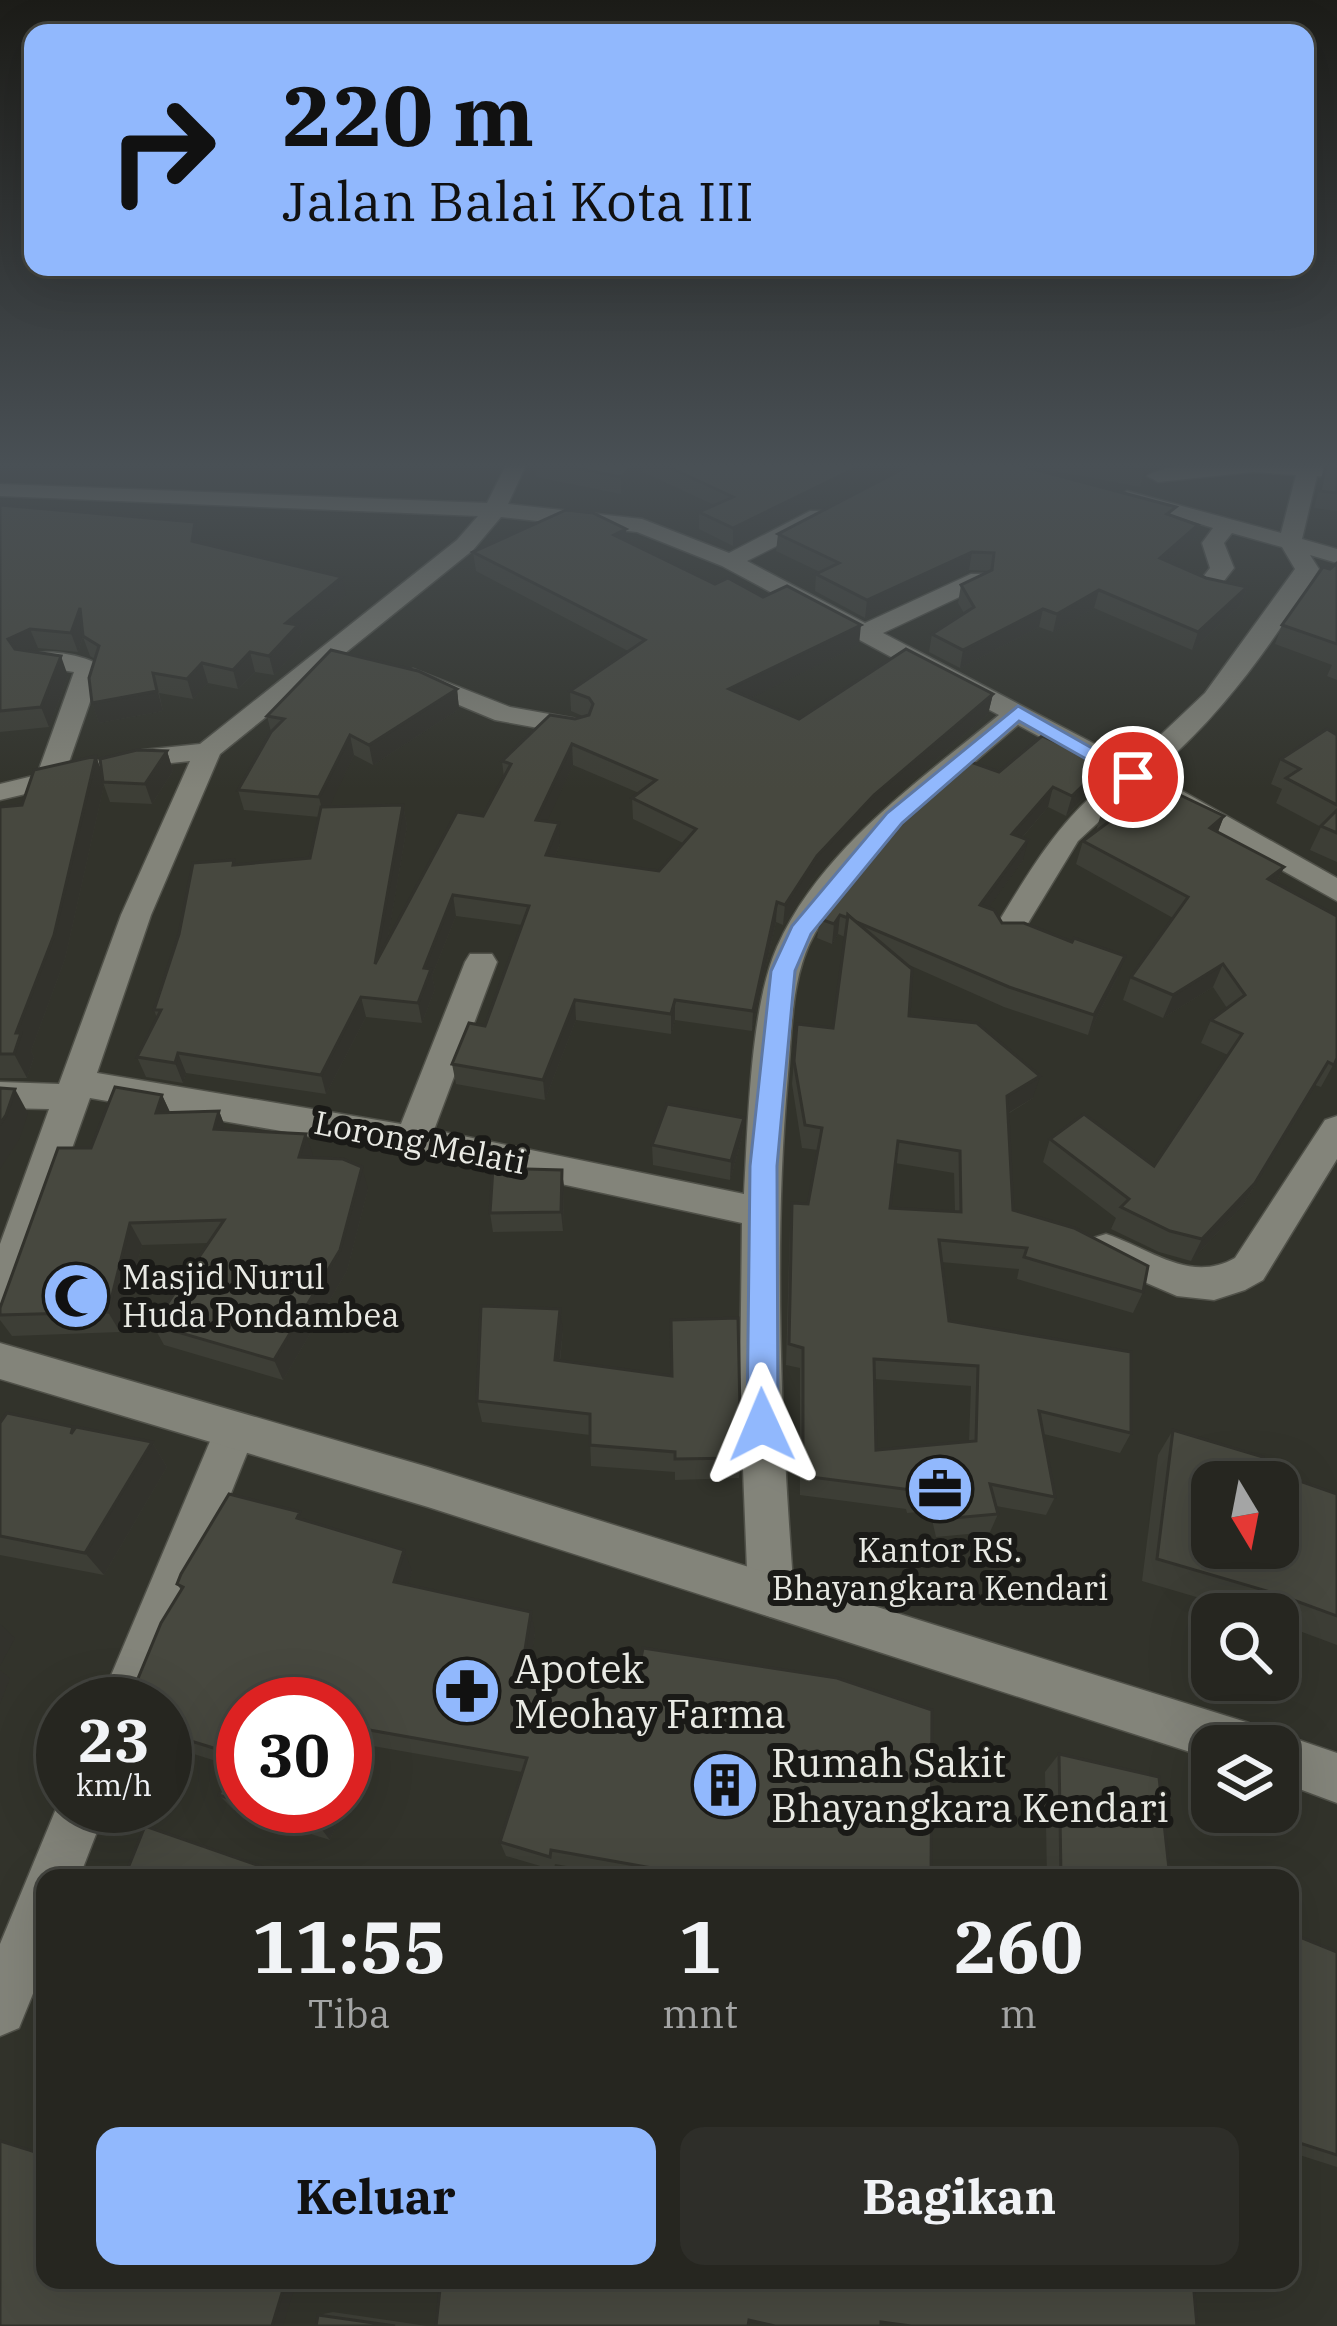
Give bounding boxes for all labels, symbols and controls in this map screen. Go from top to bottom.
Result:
text: 220 m [282,60,534,169]
icon: right [84,72,240,228]
text: Jalan Balai Kota III [282,166,754,236]
pin [1082,726,1184,828]
icon: arrive [1100,744,1166,810]
street label: Lorong Melati [311,1100,529,1183]
place label: Masjid Nurul Huda Pondambea [122,1255,399,1336]
mosque icon: Masjid Nurul Huda Pondambea [41,1261,111,1331]
position arrow [699,1362,825,1488]
office icon: Kantor RS. Bhayangkara Kendari [905,1454,975,1524]
north arrow [1191,1461,1299,1569]
map controls [1191,1461,1299,1833]
place label: Kantor RS. Bhayangkara Kendari [772,1528,1108,1609]
button: search [1191,1593,1299,1701]
place label: Apotek Meohay Farma [514,1643,786,1739]
pharmacy icon: Apotek Meohay Farma [432,1656,502,1726]
speed limit sign: 30 [216,1677,372,1833]
text: 23 [78,1700,150,1779]
button: layers [1191,1725,1299,1833]
place label: Rumah Sakit Bhayangkara Kendari [771,1737,1169,1833]
building icon: Rumah Sakit Bhayangkara Kendari [690,1750,760,1820]
text: km/h [76,1765,152,1804]
text: 11:55 [252,1899,446,1993]
text: 1 [678,1899,722,1993]
text: 260 [954,1899,1083,1993]
text: Tiba [308,1988,390,2039]
text: mnt [662,1988,738,2039]
text: m [1000,1988,1037,2039]
button: Keluar [96,2127,656,2265]
button: Bagikan [680,2127,1239,2265]

